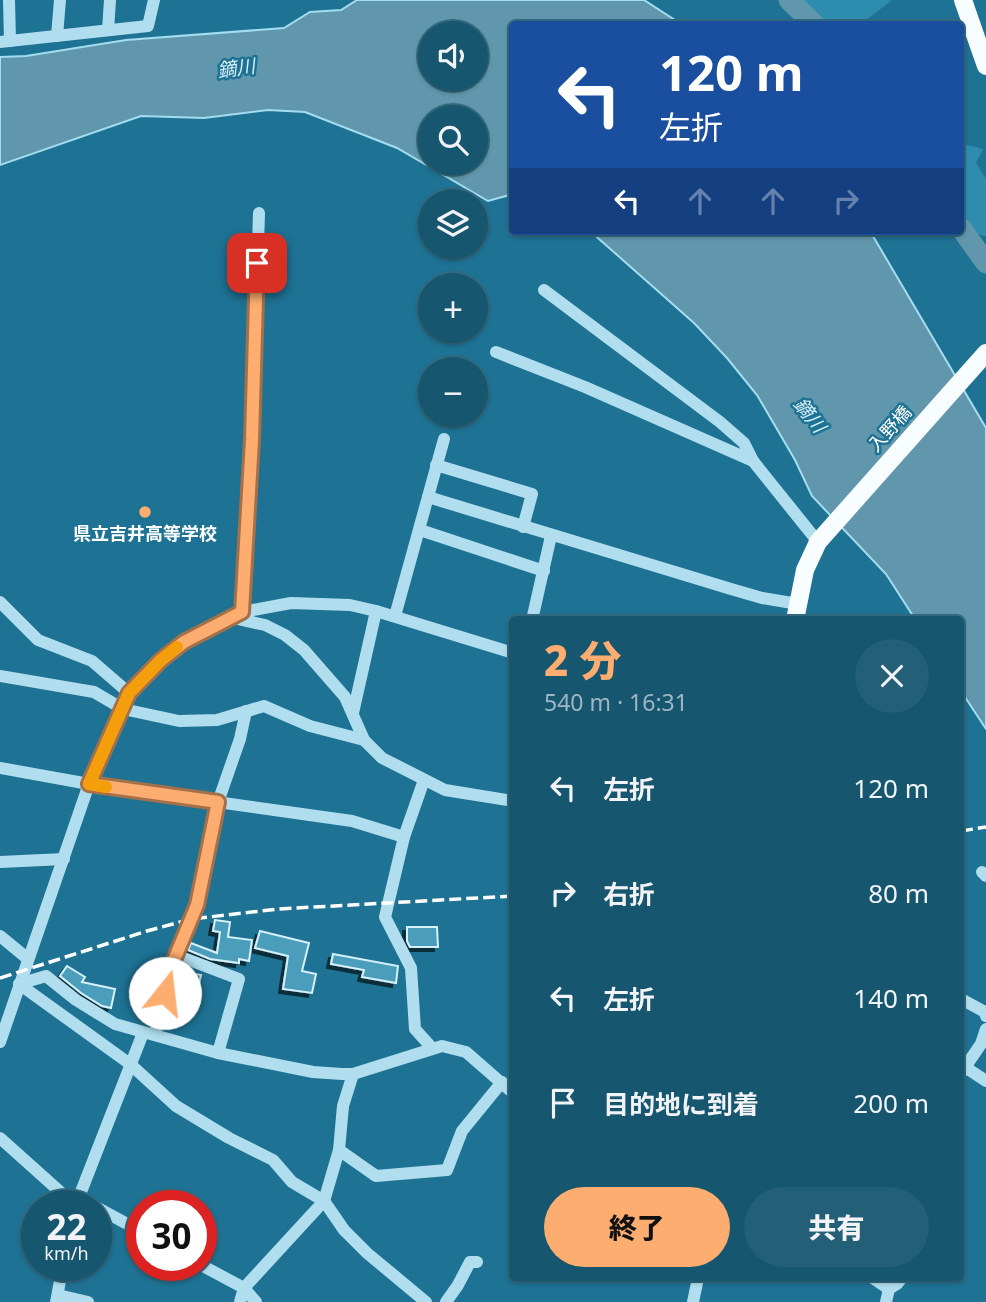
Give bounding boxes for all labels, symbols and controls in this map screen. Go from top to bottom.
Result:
map controls [418,21,488,427]
button: sound [418,21,488,91]
text: 120 m [659,39,804,105]
icon: left [544,49,635,140]
water label: 鏑川 [215,52,259,84]
button: search [418,105,488,175]
text: 左折 [659,105,723,148]
icon: left [608,182,646,220]
icon: ahead [681,182,719,220]
icon: ahead [754,182,792,220]
icon: right [827,182,865,220]
button: layers [418,189,488,259]
pin [227,233,287,293]
icon: arrive [238,244,276,282]
button: + [418,273,488,343]
button: − [418,357,488,427]
water label: 鏑川 [788,392,833,440]
street label: 入野橋 [862,400,916,456]
marker: 県立吉井高等学校 [137,504,153,520]
place label: 県立吉井高等学校 [73,521,217,545]
text: 2 分 [544,631,621,688]
button: close [855,639,929,713]
text: 540 m · 16:31 [544,686,688,718]
icon: left [544,769,582,807]
text: 120 m [853,770,929,806]
text: 左折 [603,771,655,807]
icon: right [544,874,582,912]
text: 80 m [868,875,929,911]
text: 右折 [603,876,655,912]
position arrow [128,956,202,1030]
icon: left [544,979,582,1017]
text: 140 m [853,980,929,1016]
text: 左折 [603,981,655,1017]
icon: arrive [544,1084,582,1122]
text: 200 m [853,1085,929,1121]
text: 目的地に到着 [603,1086,759,1122]
button: 終了 [544,1187,730,1267]
button: 共有 [744,1187,929,1267]
speed limit sign: 30 [126,1190,217,1281]
text: 22 [46,1203,87,1250]
text: km/h [44,1241,89,1265]

